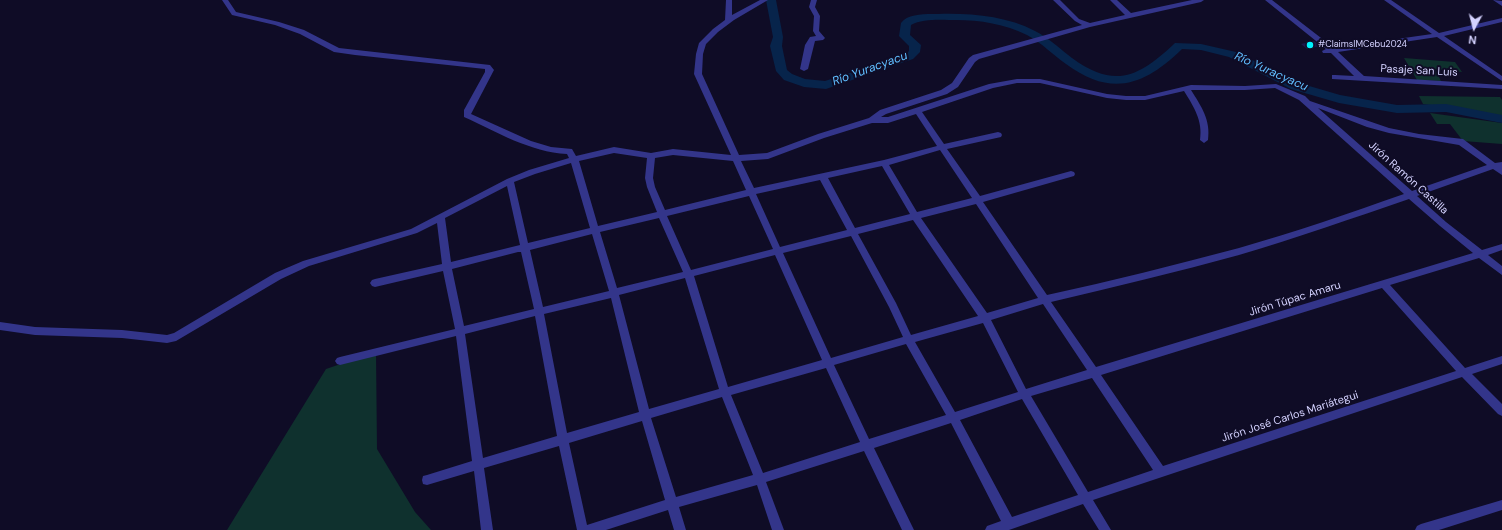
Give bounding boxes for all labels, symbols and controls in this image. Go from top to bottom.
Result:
north arrow [1454,8,1494,48]
text: N [1468,32,1477,47]
marker: #ClaimsIMCebu2024 [1305,40,1315,50]
place label: #ClaimsIMCebu2024 [1318,40,1407,50]
water label: Río Yuracyacu [830,49,910,89]
water label: Río Yuracyacu [1232,49,1310,95]
street label: Pasaje San Luis [1380,62,1458,80]
street label: Jirón Ramón Castilla [1365,139,1451,217]
street label: Jirón Túpac Amaru [1248,279,1342,319]
street label: Jirón José Carlos Mariátegui [1220,389,1360,445]

